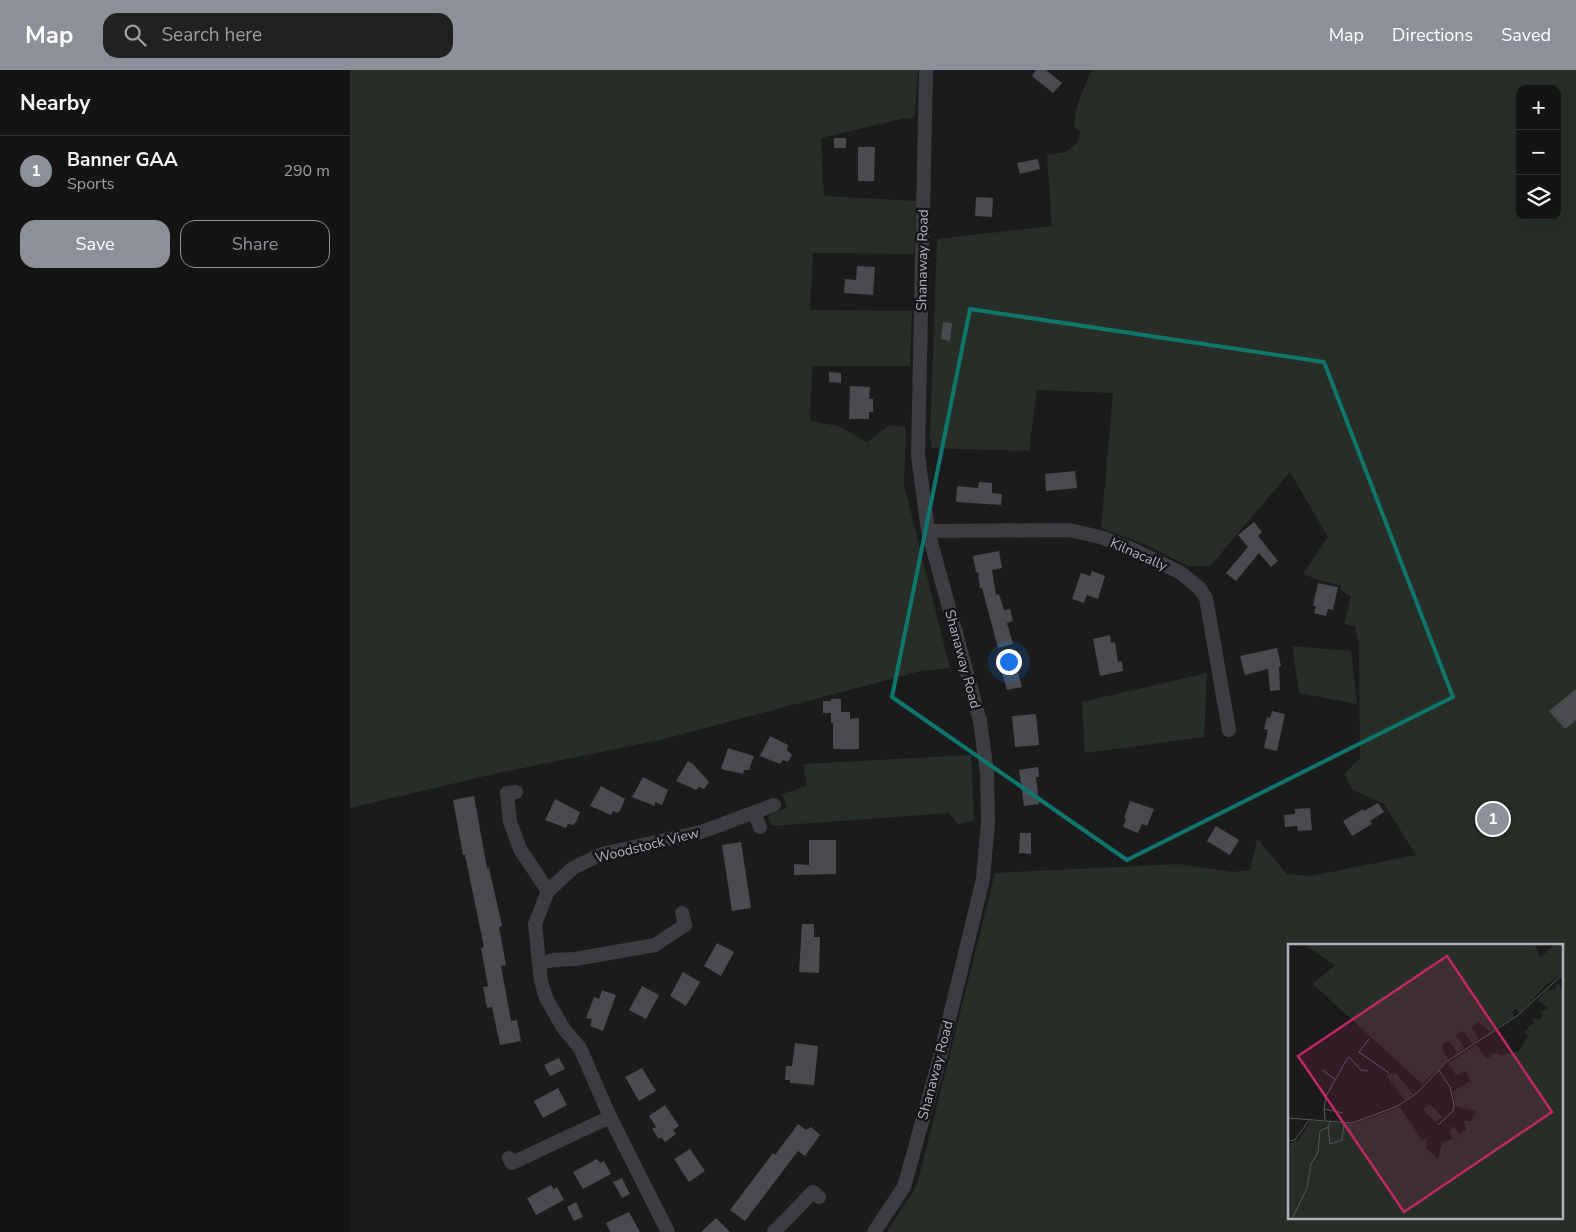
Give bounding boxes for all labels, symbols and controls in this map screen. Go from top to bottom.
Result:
search box [103,13,453,58]
text: Map [25,19,73,51]
icon: search [121,21,149,49]
text: Search here [161,22,262,48]
text: Map [1329,23,1364,47]
text: Directions [1392,23,1473,47]
text: Saved [1501,23,1551,47]
map controls [1516,85,1561,220]
button: + [1516,85,1561,130]
text: Nearby [20,89,90,117]
button: − [1516,130,1561,175]
text: Banner GAA [67,147,178,173]
text: 1 [31,160,41,182]
text: 290 m [283,160,330,182]
text: Sports [67,173,115,195]
button: layers [1516,175,1561,220]
street label: Shanaway Road [912,209,933,311]
button: Save [20,220,170,268]
button: Share [180,220,330,268]
street label: Kilnacally [1107,533,1171,576]
street label: Shanaway Road [940,608,985,711]
your location [996,649,1022,675]
pin: 1 [1477,800,1509,838]
street label: Woodstock View [593,823,701,868]
inset map [1288,944,1564,1220]
street label: Shanaway Road [913,1019,958,1122]

